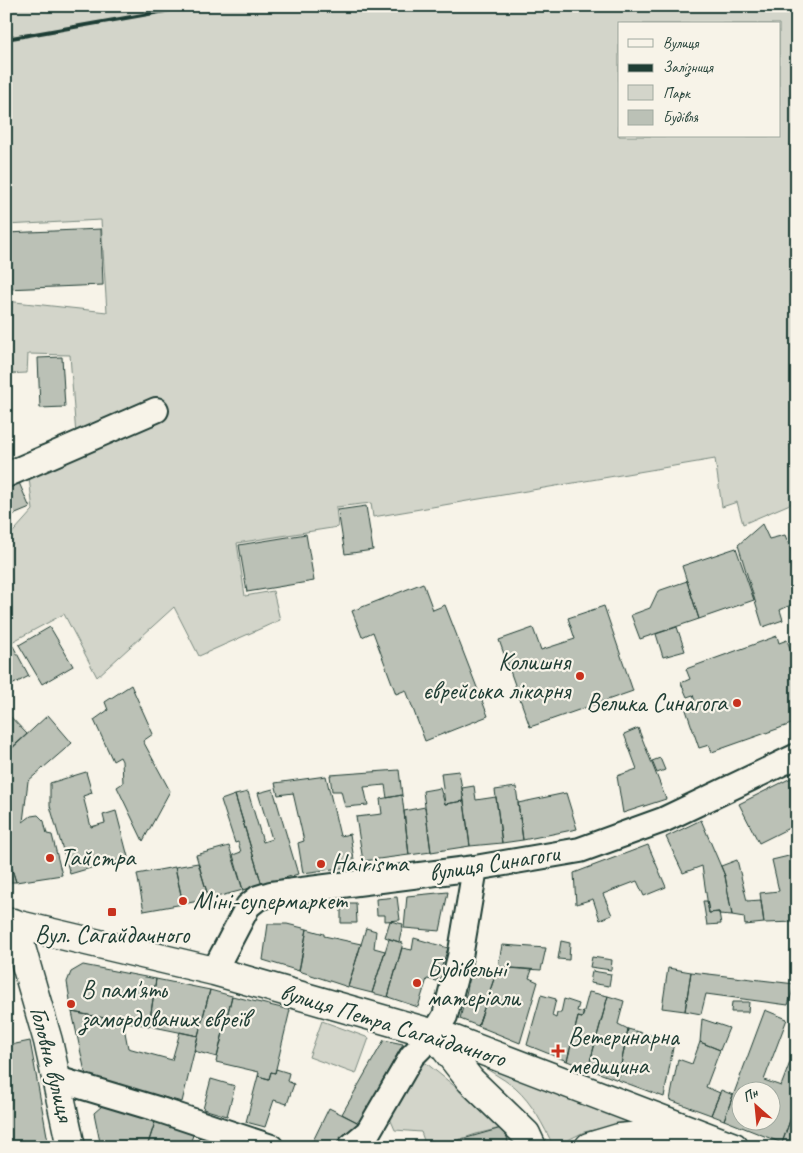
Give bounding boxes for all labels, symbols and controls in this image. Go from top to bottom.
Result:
legend [618,22,780,138]
text: Вулиця [663,34,700,53]
text: Залізниця [663,58,714,77]
text: Парк [663,84,691,103]
text: Будівля [663,108,698,127]
place label: Колишня єврейська лікарня [423,646,572,707]
marker: Колишня єврейська лікарня [574,670,586,682]
place label: Велика Синагога [586,687,729,719]
marker: Велика Синагога [731,697,743,709]
street label: вулиця Синагоги [427,837,563,889]
place label: Тайстра [60,842,137,874]
place label: Hairisma [331,848,410,880]
marker: Тайстра [44,852,56,864]
marker: Hairisma [315,858,327,870]
place label: Міні-супермаркет [193,885,349,917]
marker: Міні-супермаркет [177,895,189,907]
marker: Вул. Сагайдачного [106,906,118,918]
place label: Вул. Сагайдачного [35,919,190,951]
place label: Будівельні матеріали [427,953,522,1014]
place label: В пам'ять замордованих євреїв [78,974,256,1036]
street label: вулиця Петра Сагайдачного [277,976,511,1075]
marker: Будівельні матеріали [411,977,423,989]
marker: В пам'ять замордованих євреїв [65,998,77,1010]
street label: Головна вулиця [22,1003,82,1127]
place label: Ветеринарна медицина [568,1021,681,1082]
marker: Ветеринарна медицина [552,1045,564,1057]
north arrow [730,1080,780,1130]
text: Пн [740,1084,761,1106]

